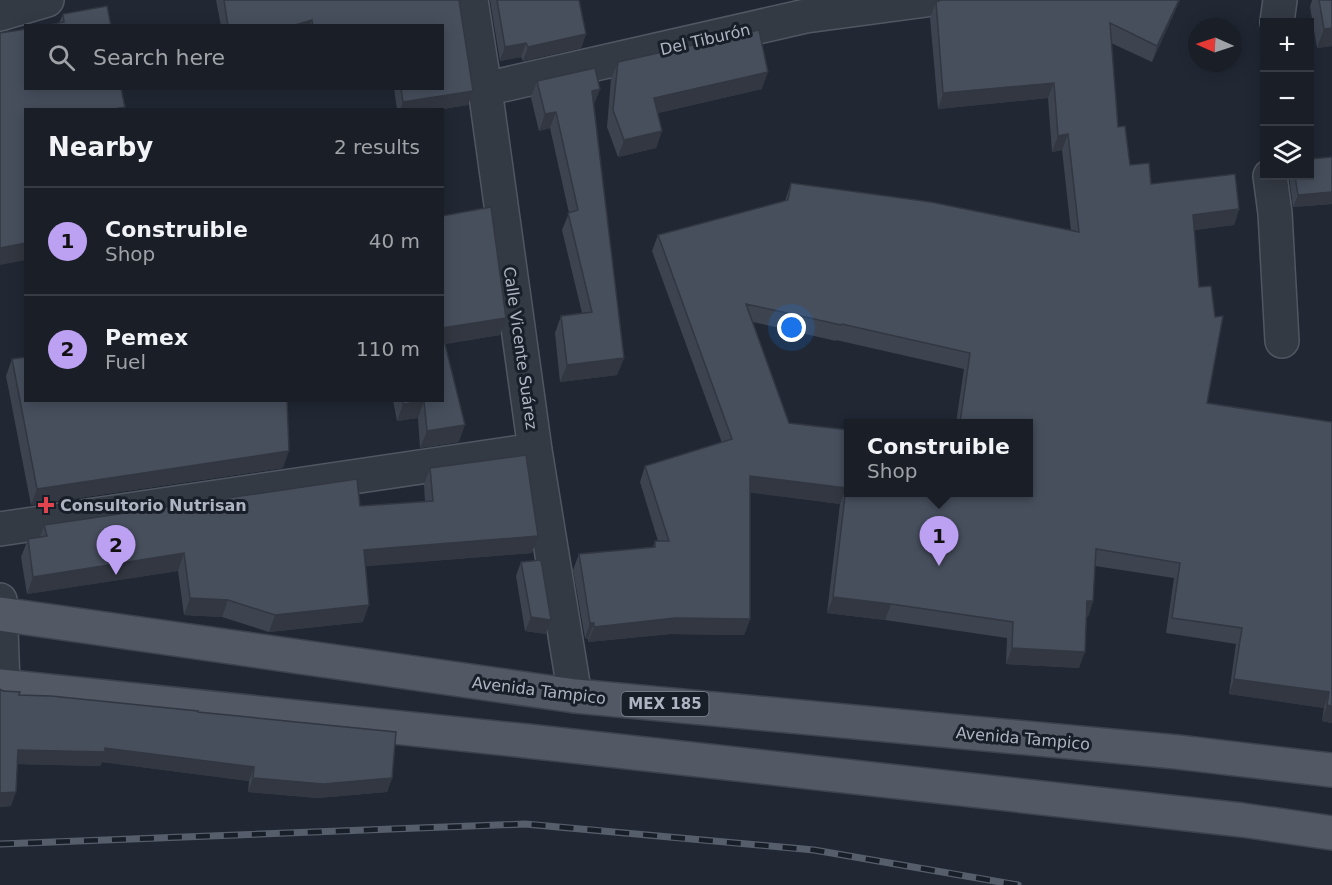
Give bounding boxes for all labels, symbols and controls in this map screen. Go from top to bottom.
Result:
north arrow [1188,18,1242,72]
map controls [1260,18,1314,180]
button: + [1260,18,1314,72]
street label: Del Tiburón [658,20,752,59]
search box [24,24,444,90]
icon: search [45,41,78,74]
text: Search here [93,45,225,70]
button: − [1260,72,1314,126]
button: layers [1260,126,1314,180]
text: Nearby [48,132,153,162]
text: 2 results [334,135,420,159]
text: Construible [105,217,248,242]
text: 1 [61,229,74,253]
text: 40 m [369,229,420,253]
text: Shop [105,242,155,266]
street label: Calle Vicente Suárez [500,265,541,431]
your location [777,313,806,342]
text: Pemex [105,325,188,350]
text: 2 [61,337,74,361]
text: 110 m [356,337,420,361]
text: Fuel [105,350,146,374]
popup [844,419,1033,497]
text: Construible [867,434,1010,459]
text: Shop [867,459,917,483]
marker: Consultorio Nutrisan [37,496,55,514]
place label: Consultorio Nutrisan [60,496,247,515]
pin: 1 [920,516,958,566]
pin: 2 [96,526,136,575]
street label: Avenida Tampico [471,673,607,708]
road number: MEX 185 [622,692,708,716]
street label: Avenida Tampico [955,723,1091,754]

